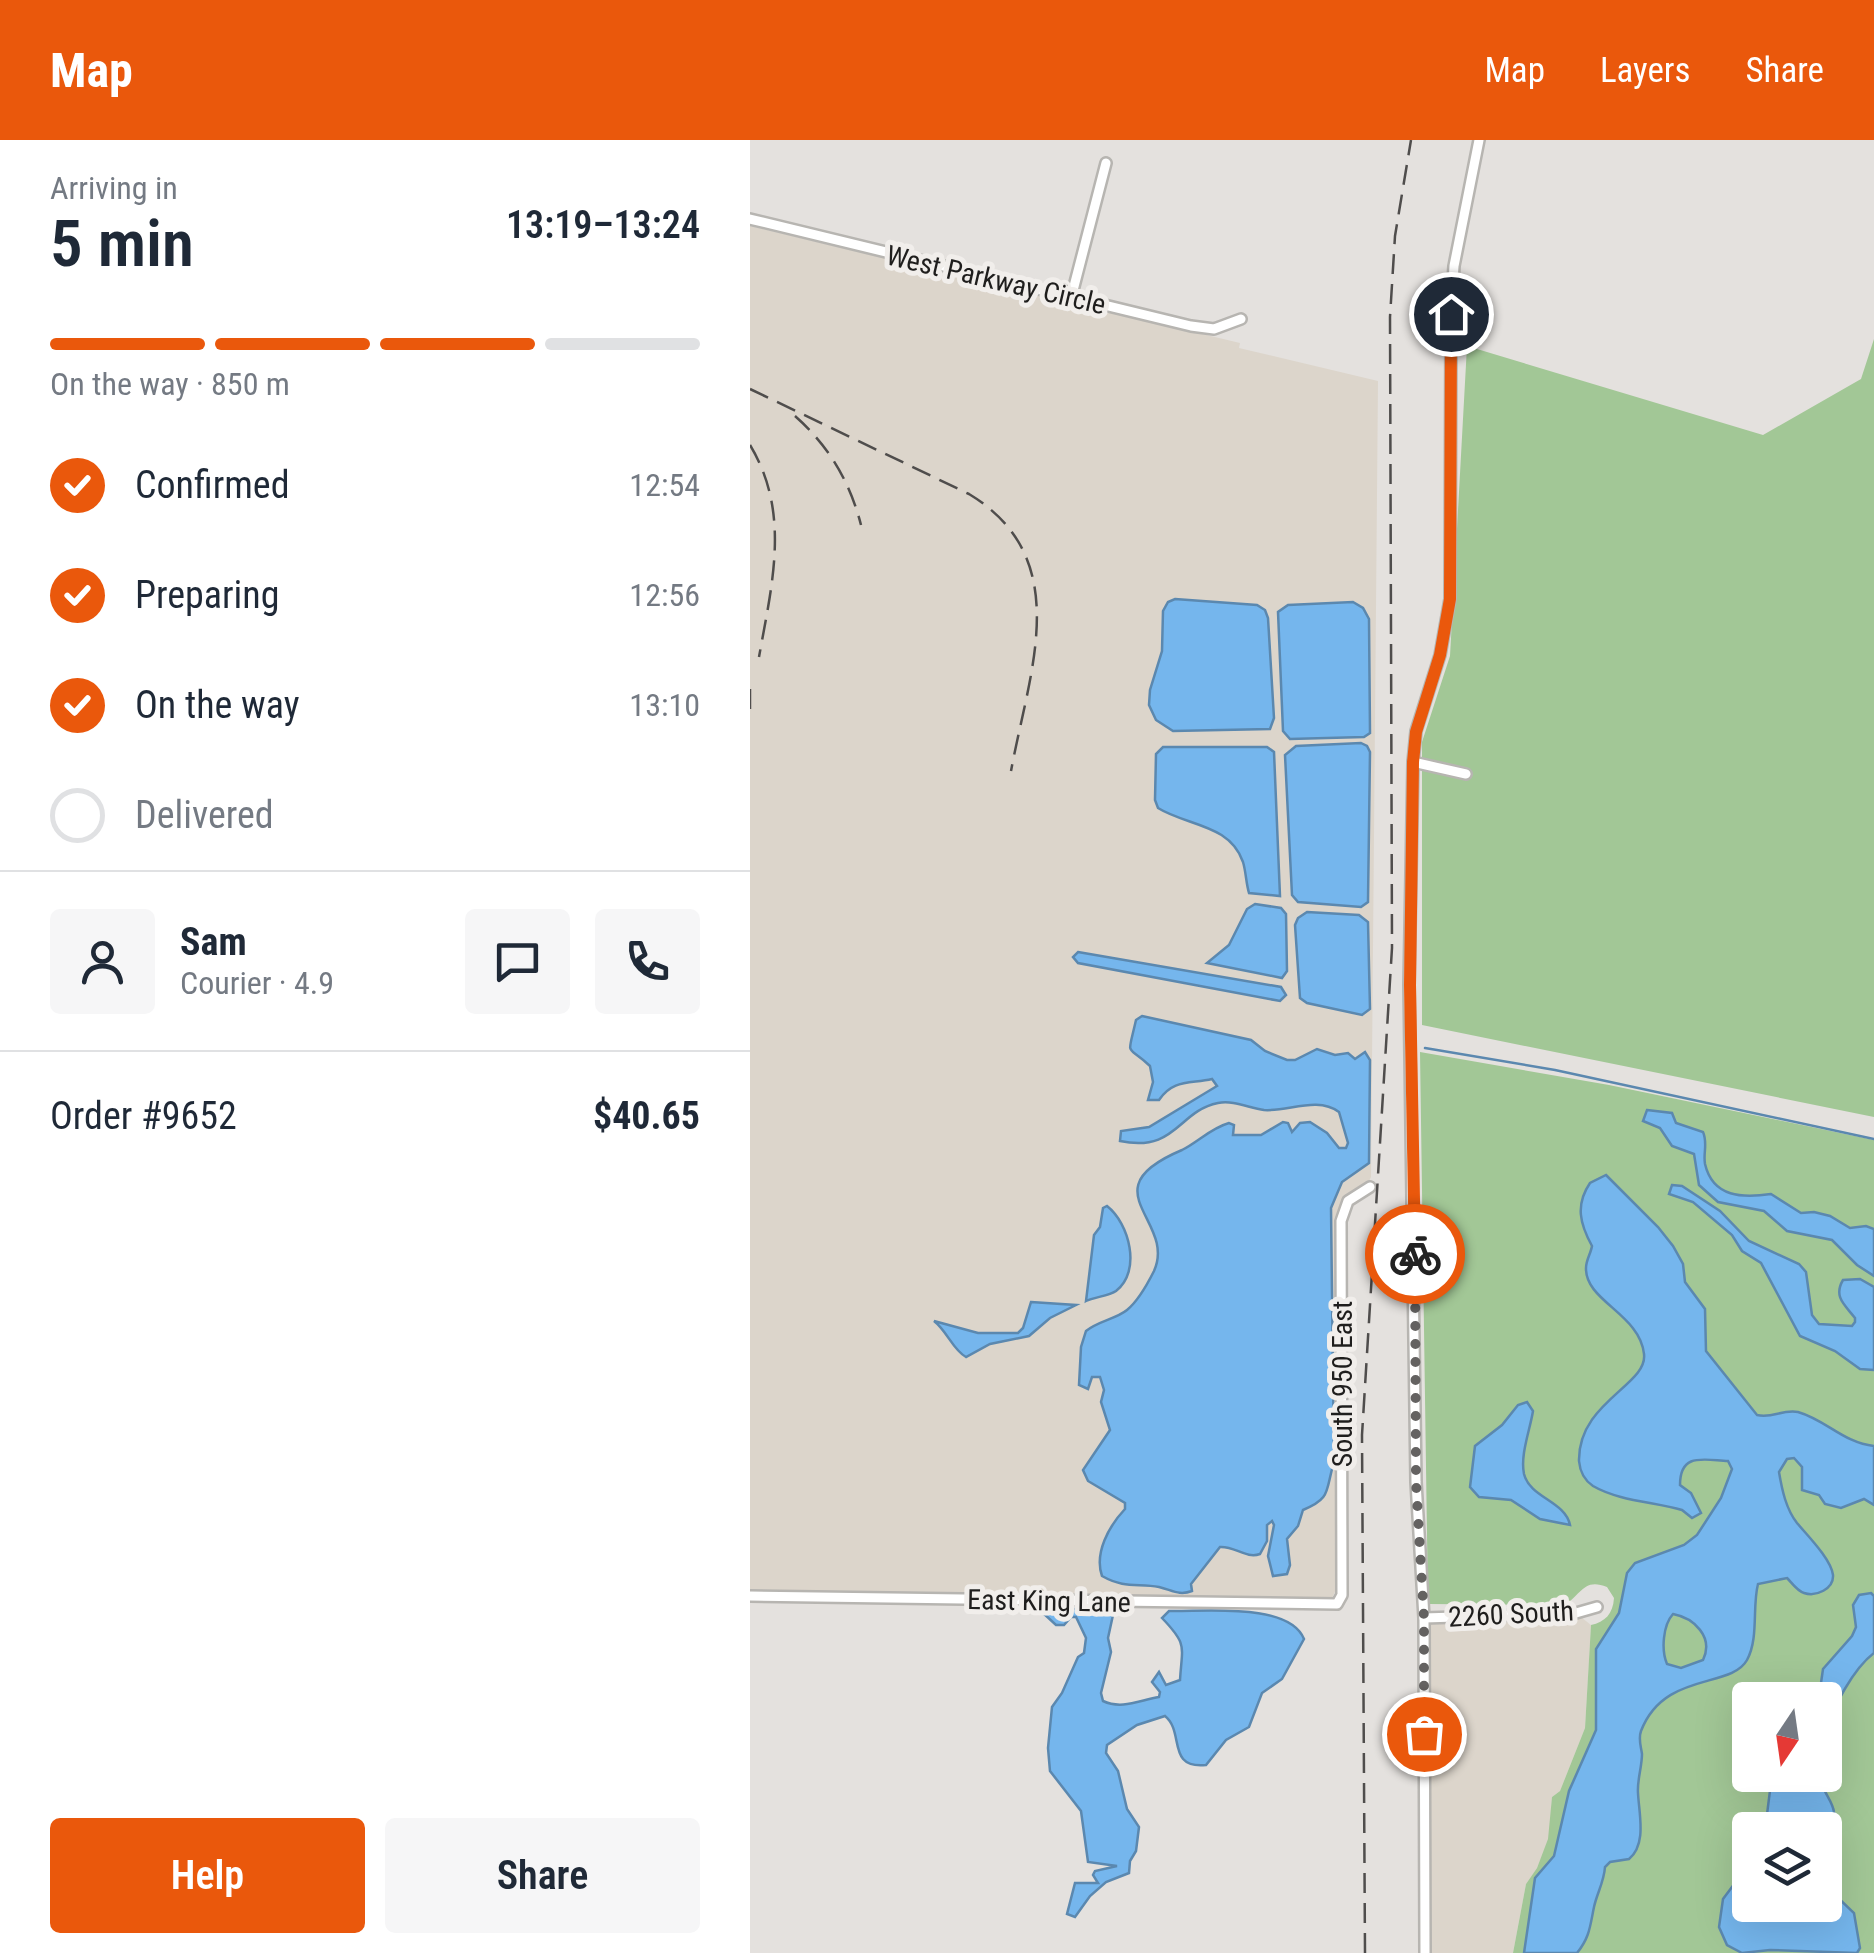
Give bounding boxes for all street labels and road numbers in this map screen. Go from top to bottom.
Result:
street label: West Parkway Circle [883,239,1109,321]
street label: South 950 East [1326,1301,1359,1467]
street label: East King Lane [967,1583,1131,1619]
street label: 2260 South [1447,1594,1575,1634]

